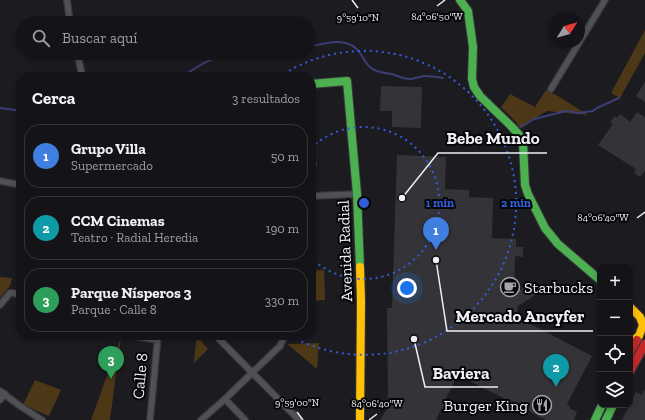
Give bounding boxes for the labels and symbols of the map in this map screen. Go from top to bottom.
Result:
text: 84°06'50"W [411,11,463,23]
text: 9°59'10"N [337,12,380,24]
north arrow [549,12,585,48]
callout: Bebe Mundo [438,124,547,153]
text: Bebe Mundo [446,128,540,148]
centre of rings [357,196,371,210]
text: 1 min [426,196,454,210]
text: 2 min [501,196,531,210]
street label: Avenida Radial [334,200,356,302]
text: 84°06'40"W [577,212,629,224]
pin: 1 [423,217,449,250]
cafe icon: Starbucks [499,276,521,298]
your location [397,278,417,298]
place label: Starbucks [524,278,593,297]
callout: Mercado Ancyfer [447,302,593,331]
text: Mercado Ancyfer [456,306,585,326]
pin: 3 [98,346,124,379]
street label: Calle 8 [129,352,151,400]
pin: 2 [543,354,569,387]
callout: Baviera [425,358,498,387]
text: Baviera [432,363,490,383]
restaurant icon: Burger King [531,394,553,416]
place label: Burger King [444,396,528,415]
text: 9°59'00"N [275,397,320,409]
text: 84°06'40"W [351,398,403,410]

